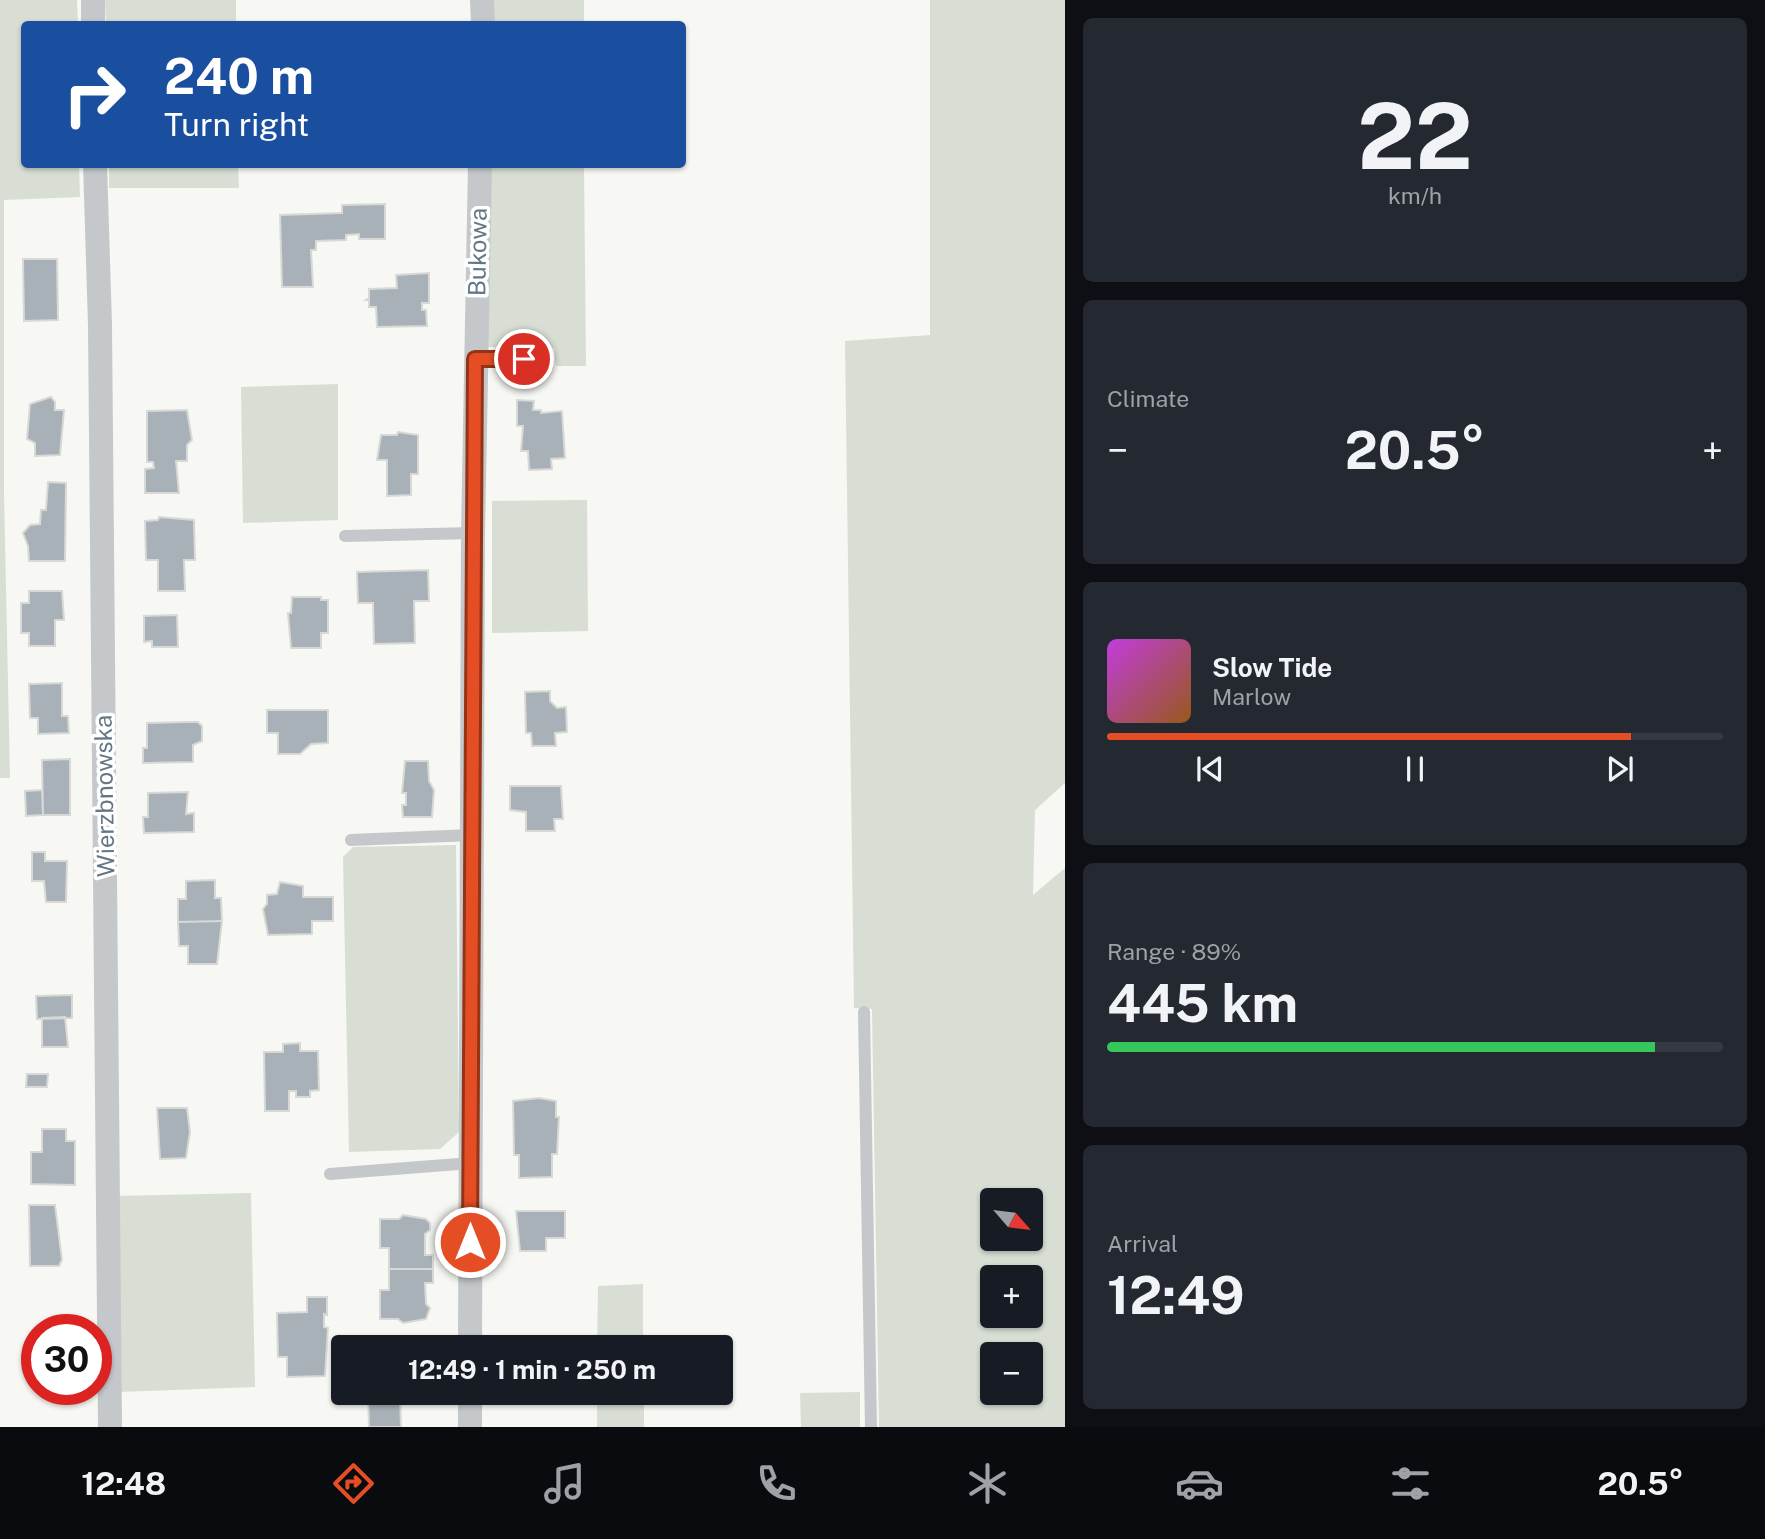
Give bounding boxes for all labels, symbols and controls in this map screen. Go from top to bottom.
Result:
text: 240 m [164,47,314,105]
icon: right [49,49,140,140]
text: 22 [1357,83,1473,189]
text: Turn right [164,106,309,143]
text: km/h [1388,182,1442,209]
street label: Bukowa [462,208,492,296]
pin [494,329,554,389]
icon: arrive [505,340,543,378]
text: Climate [1107,385,1189,412]
text: 20.5° [1345,420,1485,481]
text: − [1107,428,1128,473]
text: + [1702,428,1723,473]
text: Slow Tide [1212,652,1332,683]
text: Marlow [1212,683,1291,710]
street label: Wierzbnowska [89,715,119,877]
icon: previous [1191,750,1229,788]
icon: pause [1396,750,1434,788]
icon: next [1601,750,1639,788]
text: Range · 89% [1107,938,1241,965]
text: 445 km [1107,973,1298,1034]
north arrow [980,1188,1043,1251]
map controls [980,1188,1043,1405]
position arrow [433,1205,507,1279]
text: Arrival [1107,1230,1178,1257]
button: + [980,1265,1043,1328]
text: 12:49 [1107,1265,1245,1326]
speed limit sign: 30 [21,1314,112,1405]
button: − [980,1342,1043,1405]
text: 12:49 · 1 min · 250 m [408,1354,656,1385]
icon: directions [329,1459,378,1508]
icon: music [540,1459,589,1508]
icon: phone [752,1459,801,1508]
icon: climate [963,1459,1012,1508]
icon: car [1175,1459,1224,1508]
icon: filters [1386,1459,1435,1508]
text: 12:48 [81,1465,166,1502]
text: 20.5° [1597,1465,1684,1502]

